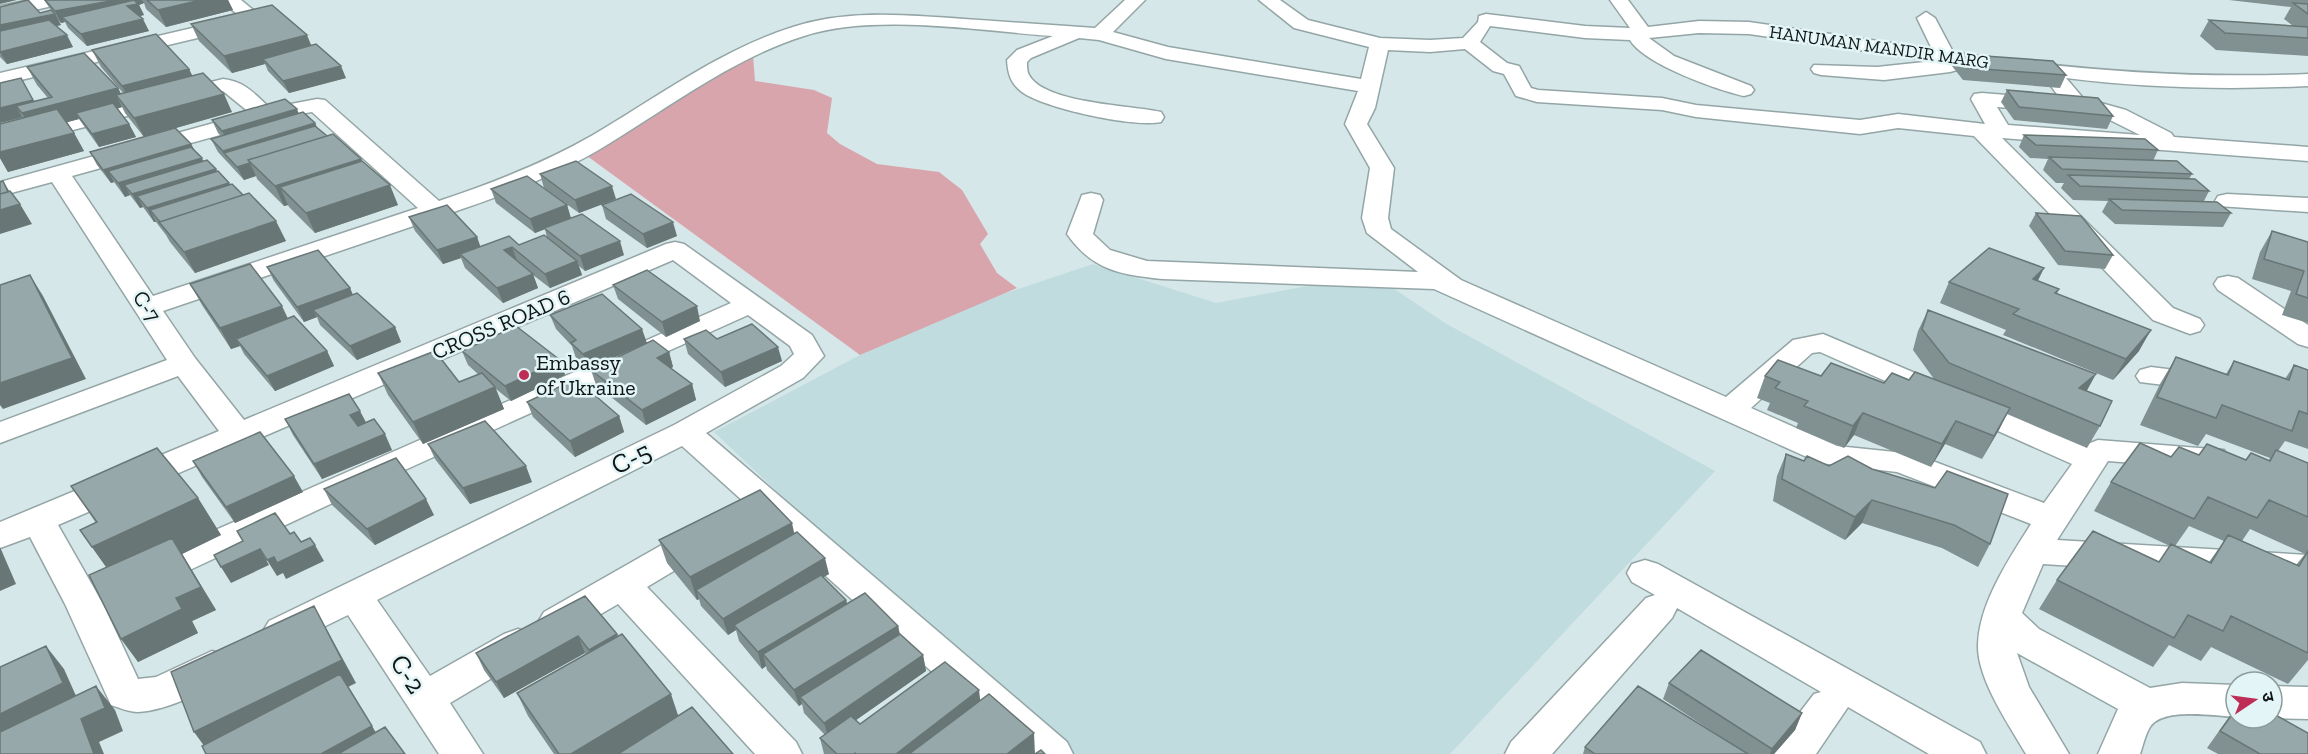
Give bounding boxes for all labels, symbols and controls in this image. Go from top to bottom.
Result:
street label: HANUMAN MANDIR MARG [1768,21,1990,73]
street label: CROSS ROAD 6 [428,283,574,365]
street label: C-7 [127,285,167,327]
place label: Embassy of Ukraine [536,349,636,401]
marker: Embassy of Ukraine [517,368,531,382]
street label: C-5 [606,435,656,481]
street label: C-2 [383,648,433,700]
north arrow [2224,670,2284,730]
text: उ [2258,690,2279,704]

